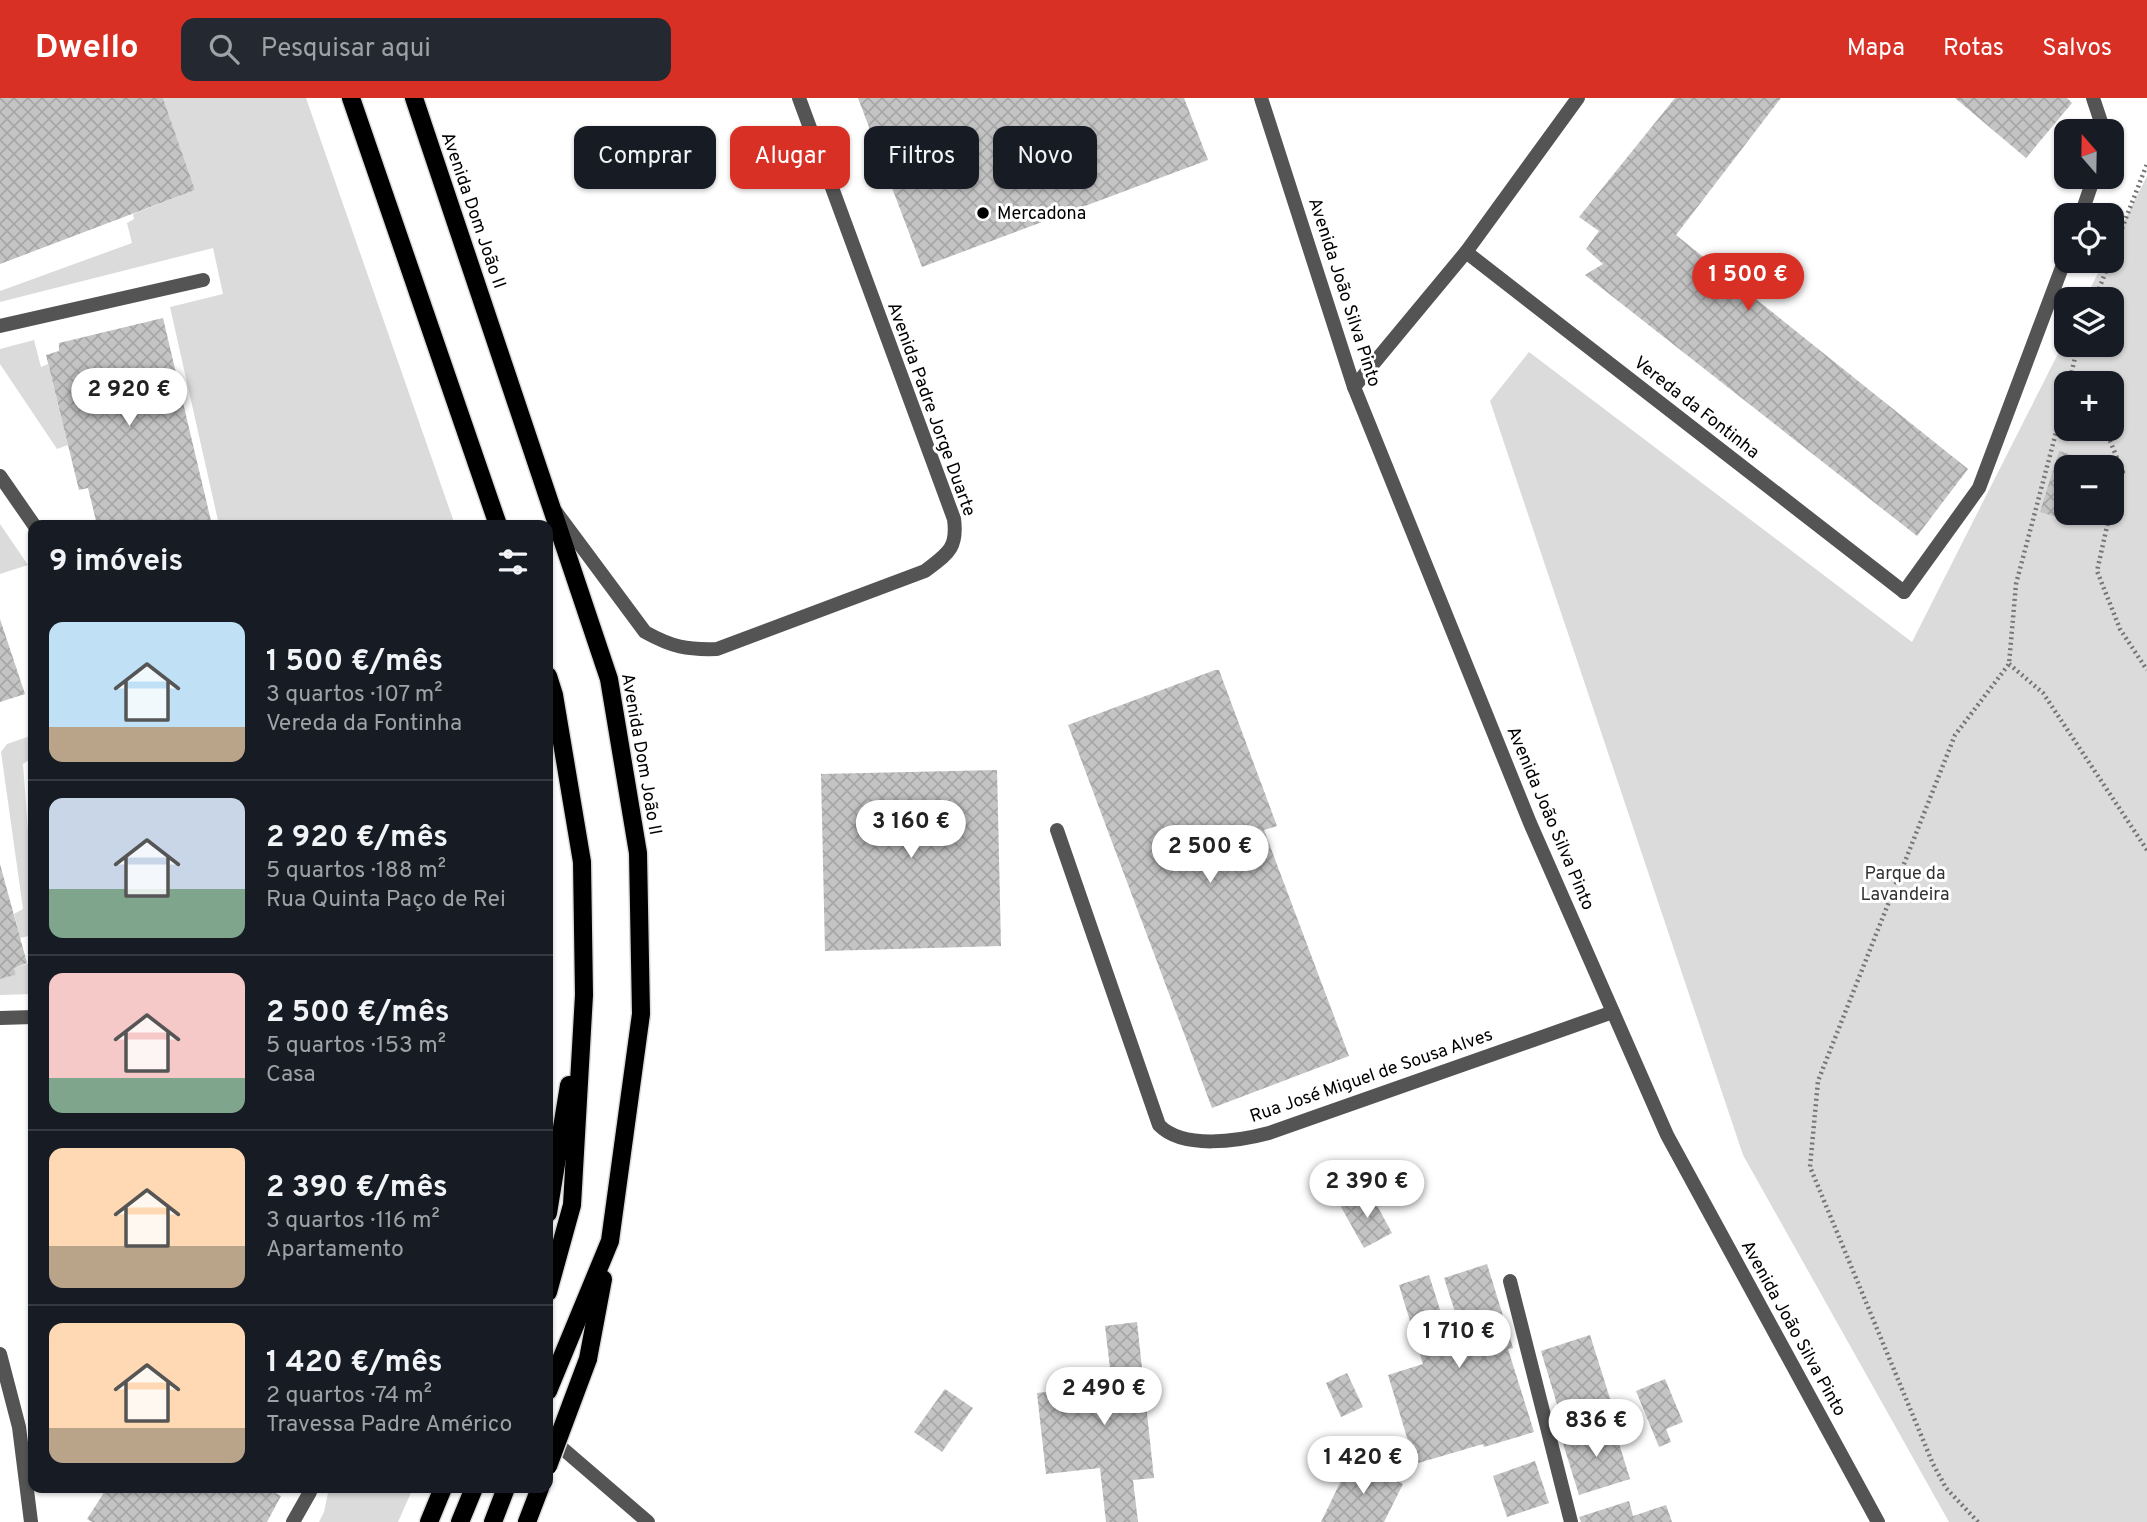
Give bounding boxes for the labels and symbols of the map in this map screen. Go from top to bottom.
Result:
north arrow [2054,119,2124,189]
street label: Avenida Dom João II [435,129,510,292]
street label: Avenida João Silva Pinto [1302,195,1385,390]
place label: Mercadona [997,203,1086,226]
marker: Mercadona [975,205,991,221]
pin: 1 500 € [1683,254,1813,313]
street label: Avenida Padre Jorge Duarte [881,299,980,520]
street label: Vereda da Fontinha [1629,352,1764,464]
pin: 2 920 € [64,368,194,428]
street label: Avenida Dom João II [615,671,666,837]
street label: Avenida João Silva Pinto [1500,723,1599,914]
pin: 3 160 € [846,800,976,860]
pin: 2 500 € [1145,826,1275,885]
park label: Parque da Lavandeira [1861,863,1949,907]
street label: Rua José Miguel de Sousa Alves [1247,1024,1496,1129]
pin: 2 390 € [1302,1160,1432,1220]
street label: Avenida João Silva Pinto [1735,1237,1851,1421]
pin: 1 710 € [1394,1310,1524,1370]
pin: 2 490 € [1039,1368,1169,1427]
pin: 836 € [1547,1400,1645,1459]
pin: 1 420 € [1298,1436,1428,1496]

